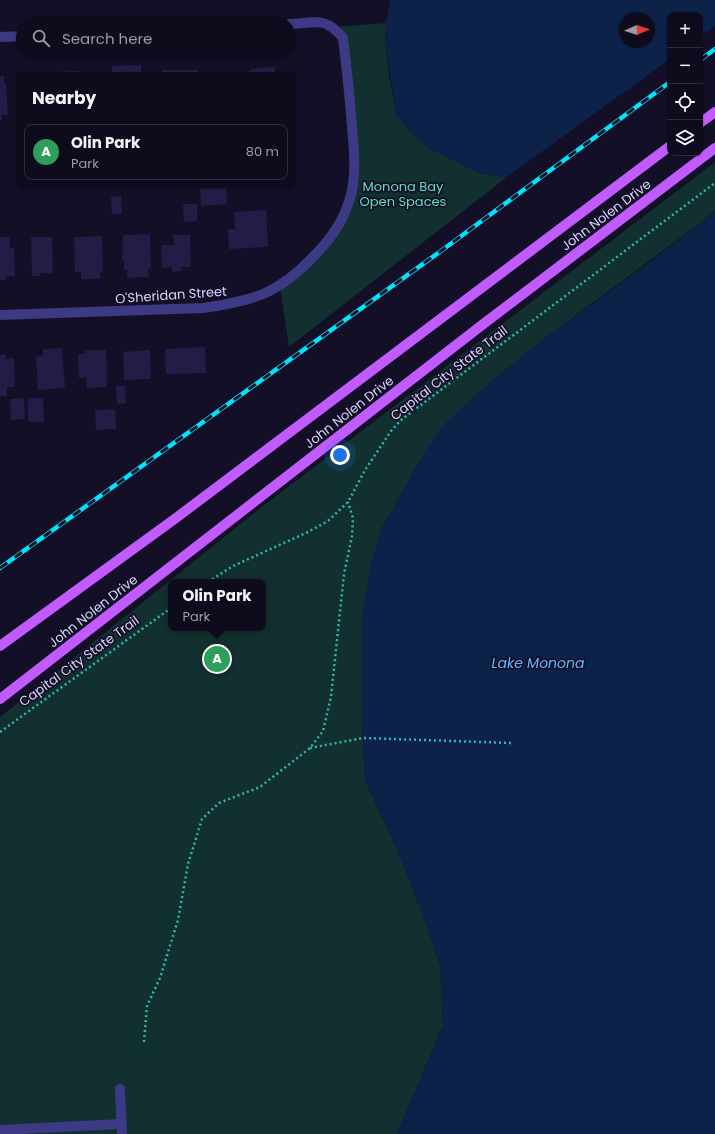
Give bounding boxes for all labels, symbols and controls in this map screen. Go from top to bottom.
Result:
north arrow [619,12,655,48]
map controls [667,12,703,156]
button: + [667,12,703,48]
search box [16,16,296,60]
icon: search [30,27,52,49]
text: Search here [62,28,152,49]
button: − [667,48,703,84]
button: locate [667,84,703,120]
text: Nearby [32,86,96,110]
button: layers [667,120,703,156]
text: Olin Park [71,132,140,153]
text: A [41,142,51,161]
text: 80 m [246,142,279,161]
text: Park [71,154,99,173]
street label: John Nolen Drive [557,175,655,255]
park label: Monona Bay Open Spaces [360,177,447,211]
street label: O'Sheridan Street [115,282,228,308]
street label: Capital City State Trail [386,321,512,425]
street label: John Nolen Drive [300,371,398,453]
your location [330,445,350,465]
street label: John Nolen Drive [44,570,142,652]
popup [168,579,266,631]
text: Olin Park [182,585,252,606]
text: Park [182,607,210,626]
street label: Capital City State Trail [15,611,143,711]
pin: A [204,644,230,674]
water label: Lake Monona [492,653,585,673]

